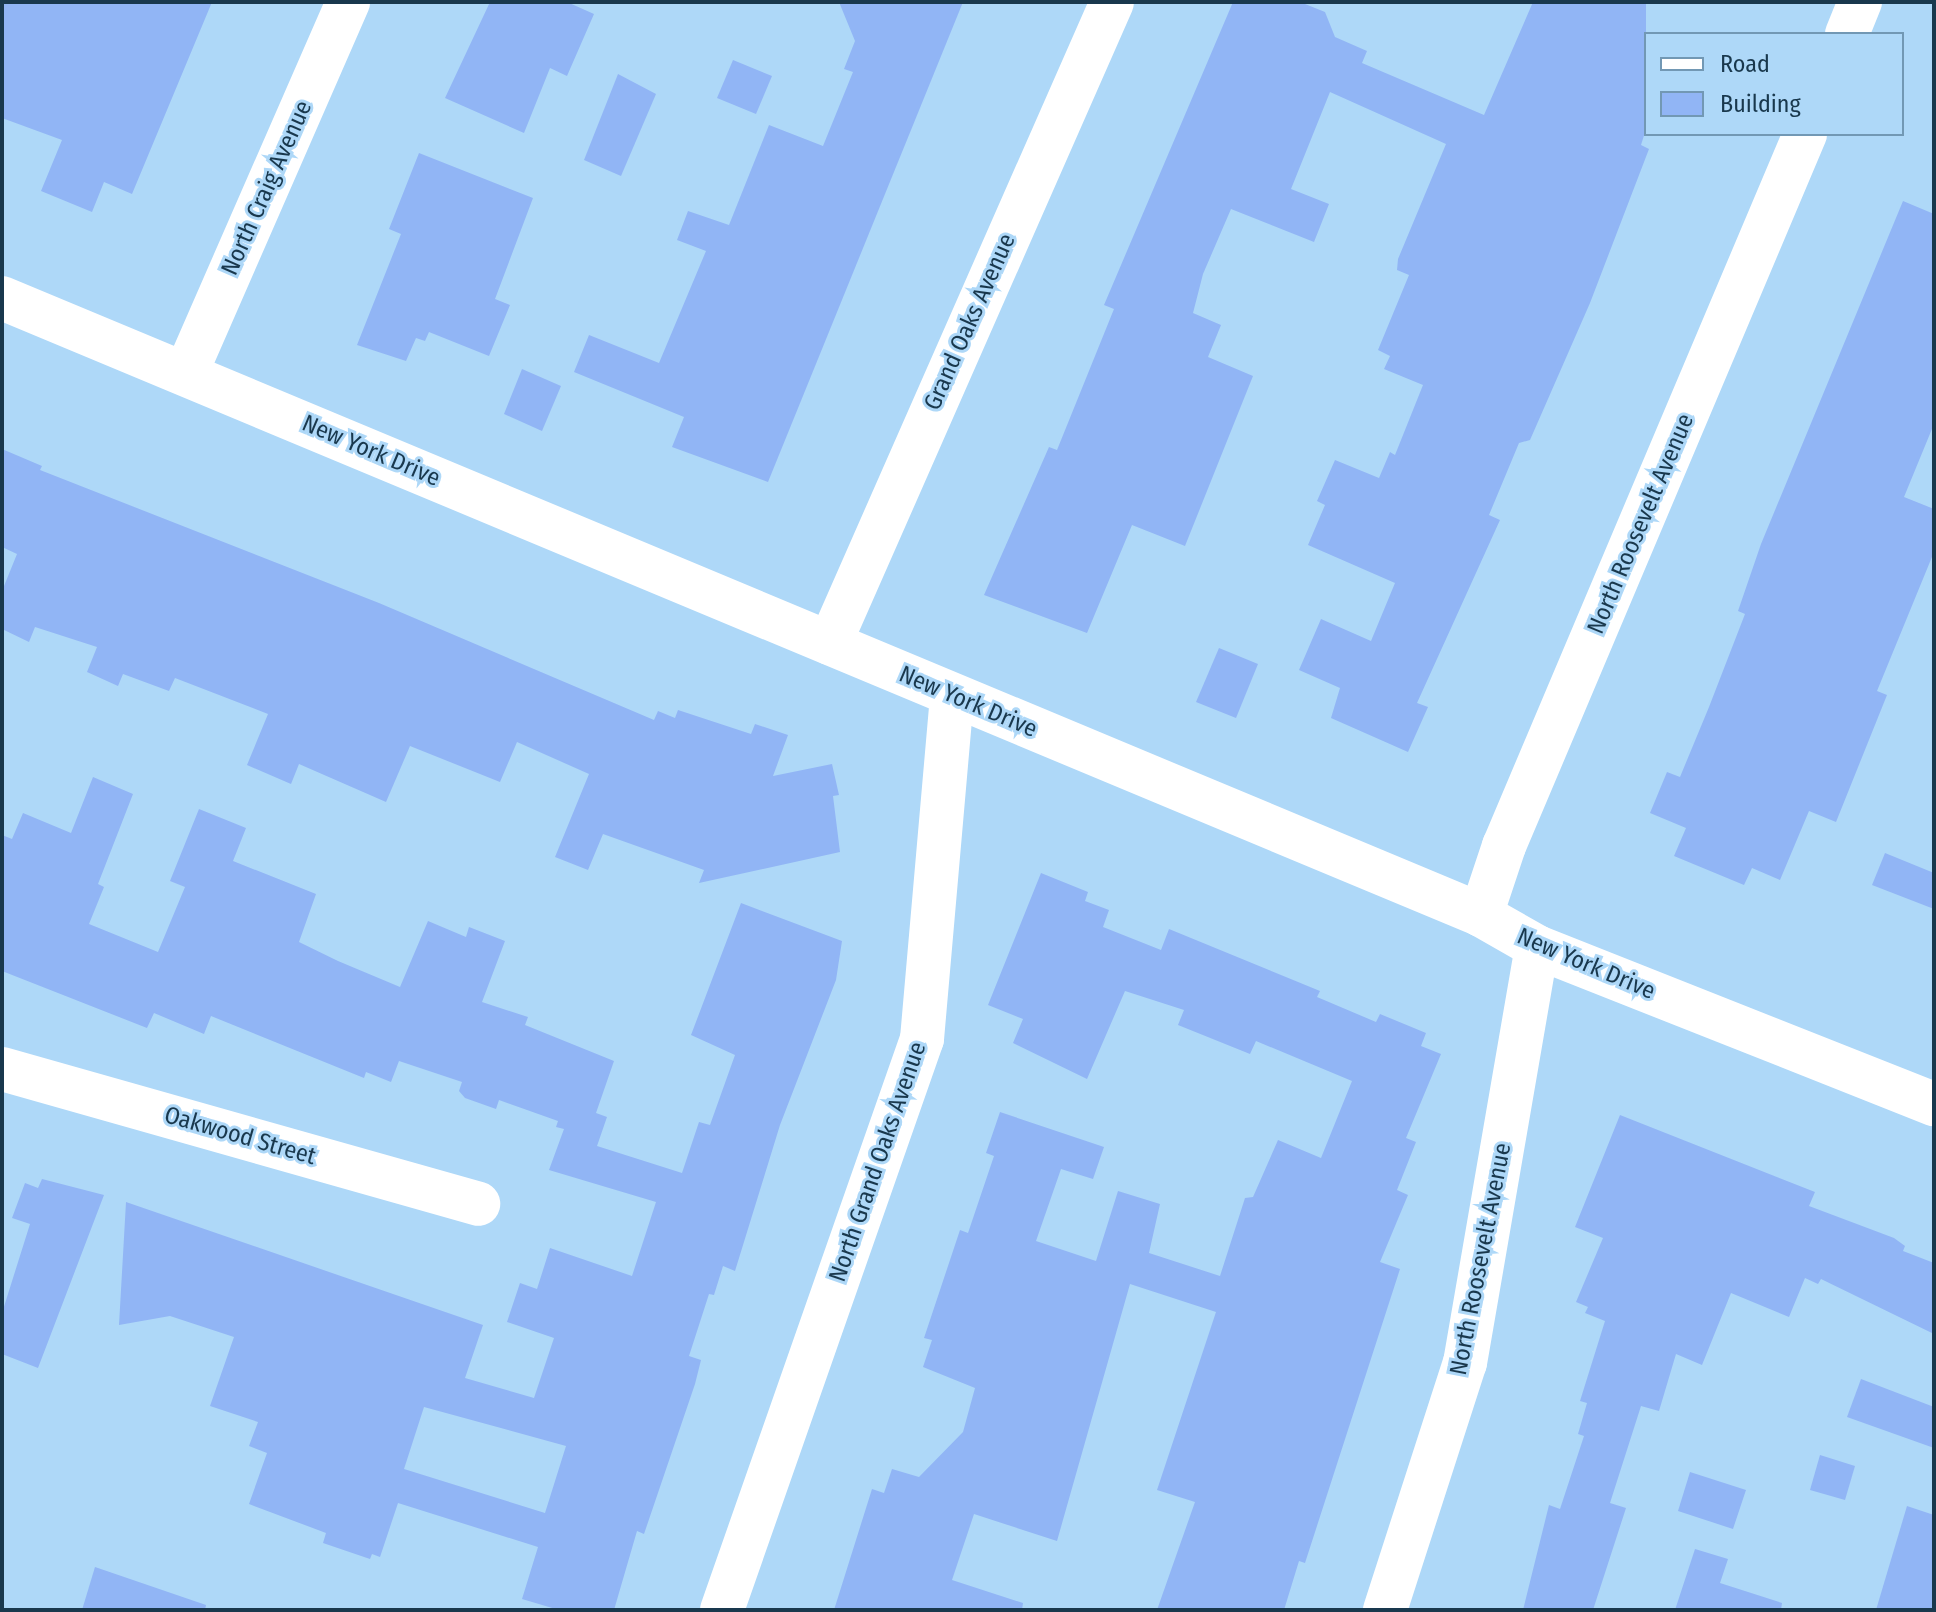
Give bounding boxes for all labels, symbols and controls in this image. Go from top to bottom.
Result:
legend [1644,32,1904,136]
text: Road [1720,50,1770,78]
text: Building [1720,90,1801,118]
street label: North Craig Avenue [216,96,318,280]
street label: Grand Oaks Avenue [918,229,1022,415]
street label: New York Drive [298,409,444,493]
street label: North Roosevelt Avenue [1582,410,1700,638]
street label: New York Drive [895,660,1041,744]
street label: New York Drive [1513,922,1659,1006]
street label: North Grand Oaks Avenue [823,1038,933,1286]
street label: Oakwood Street [161,1101,319,1171]
street label: North Roosevelt Avenue [1444,1140,1518,1378]

